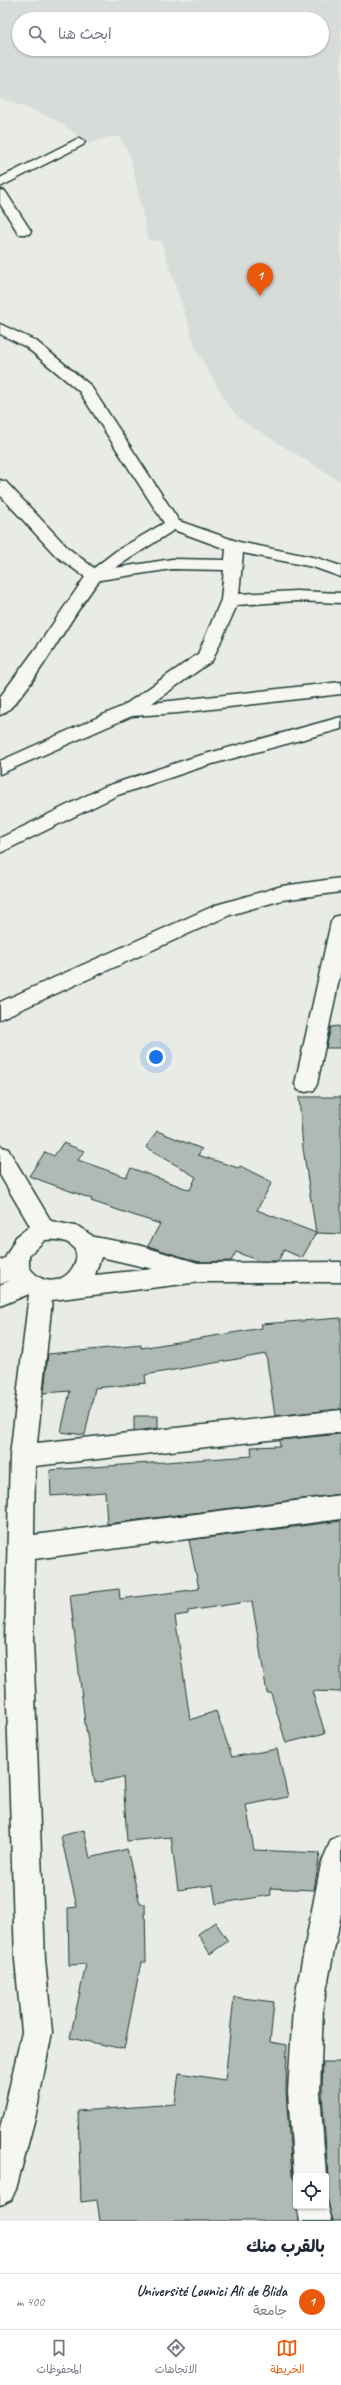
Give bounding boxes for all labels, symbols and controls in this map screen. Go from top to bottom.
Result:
search box [12,12,329,56]
icon: search [26,23,48,45]
text: ابحث هنا [58,25,112,44]
pin: 1 [247,263,273,296]
your location [146,1047,166,1067]
map controls [293,2173,329,2209]
button: locate [293,2173,329,2209]
text: بالقرب منك [246,2236,325,2257]
text: Université Lounici Ali de Blida [137,2282,287,2301]
text: 400 m [16,2294,44,2310]
text: 1 [309,2294,315,2310]
text: جامعة [253,2303,287,2319]
tab: المحفوظات [37,2337,82,2379]
tab: الاتجاهات [155,2337,197,2379]
tab: الخريطة [270,2337,305,2379]

